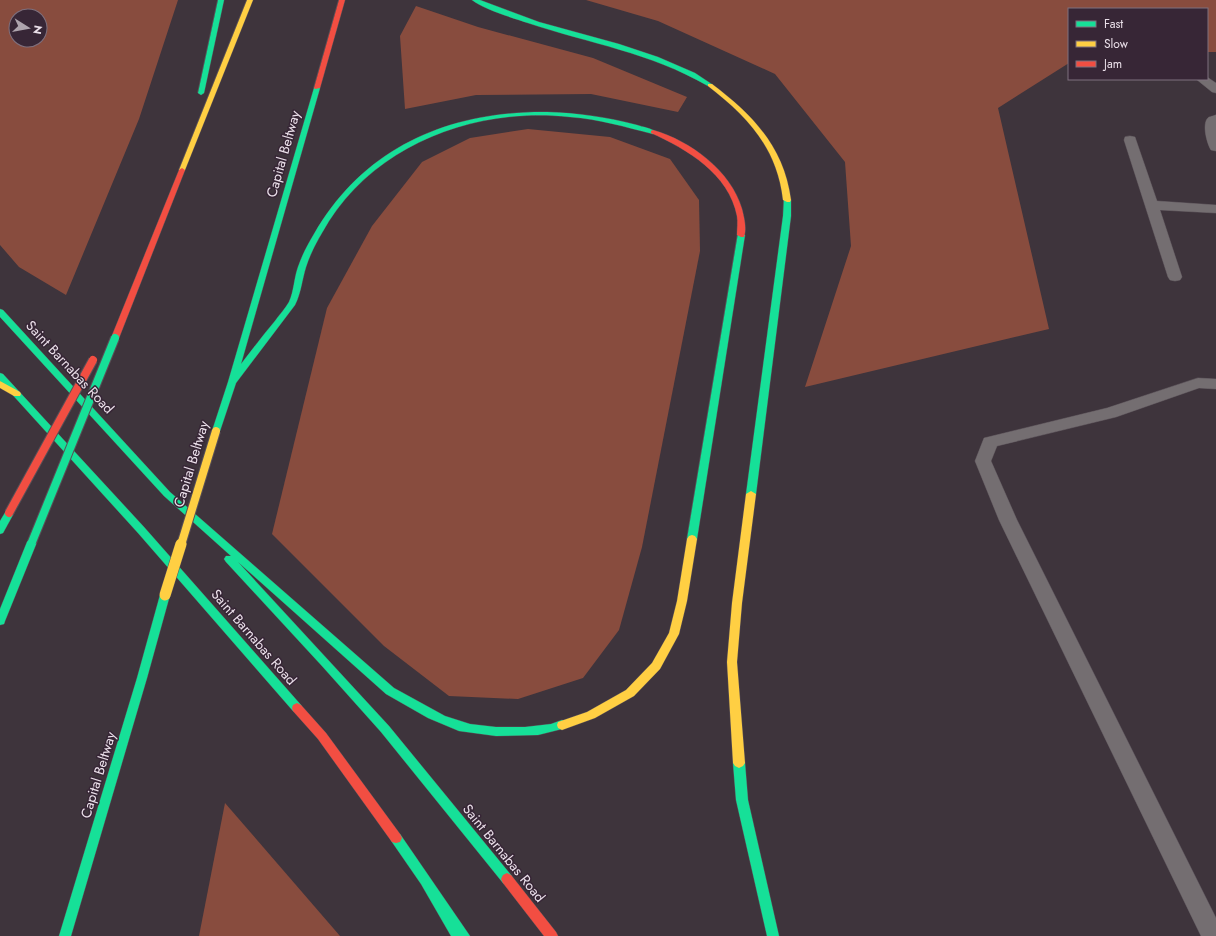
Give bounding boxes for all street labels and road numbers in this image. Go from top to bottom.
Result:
street label: Capital Beltway [261,107,305,200]
street label: Saint Barnabas Road [21,316,119,418]
street label: Capital Beltway [168,418,214,510]
street label: Saint Barnabas Road [207,585,301,689]
street label: Capital Beltway [75,729,121,821]
street label: Saint Barnabas Road [458,800,550,906]

